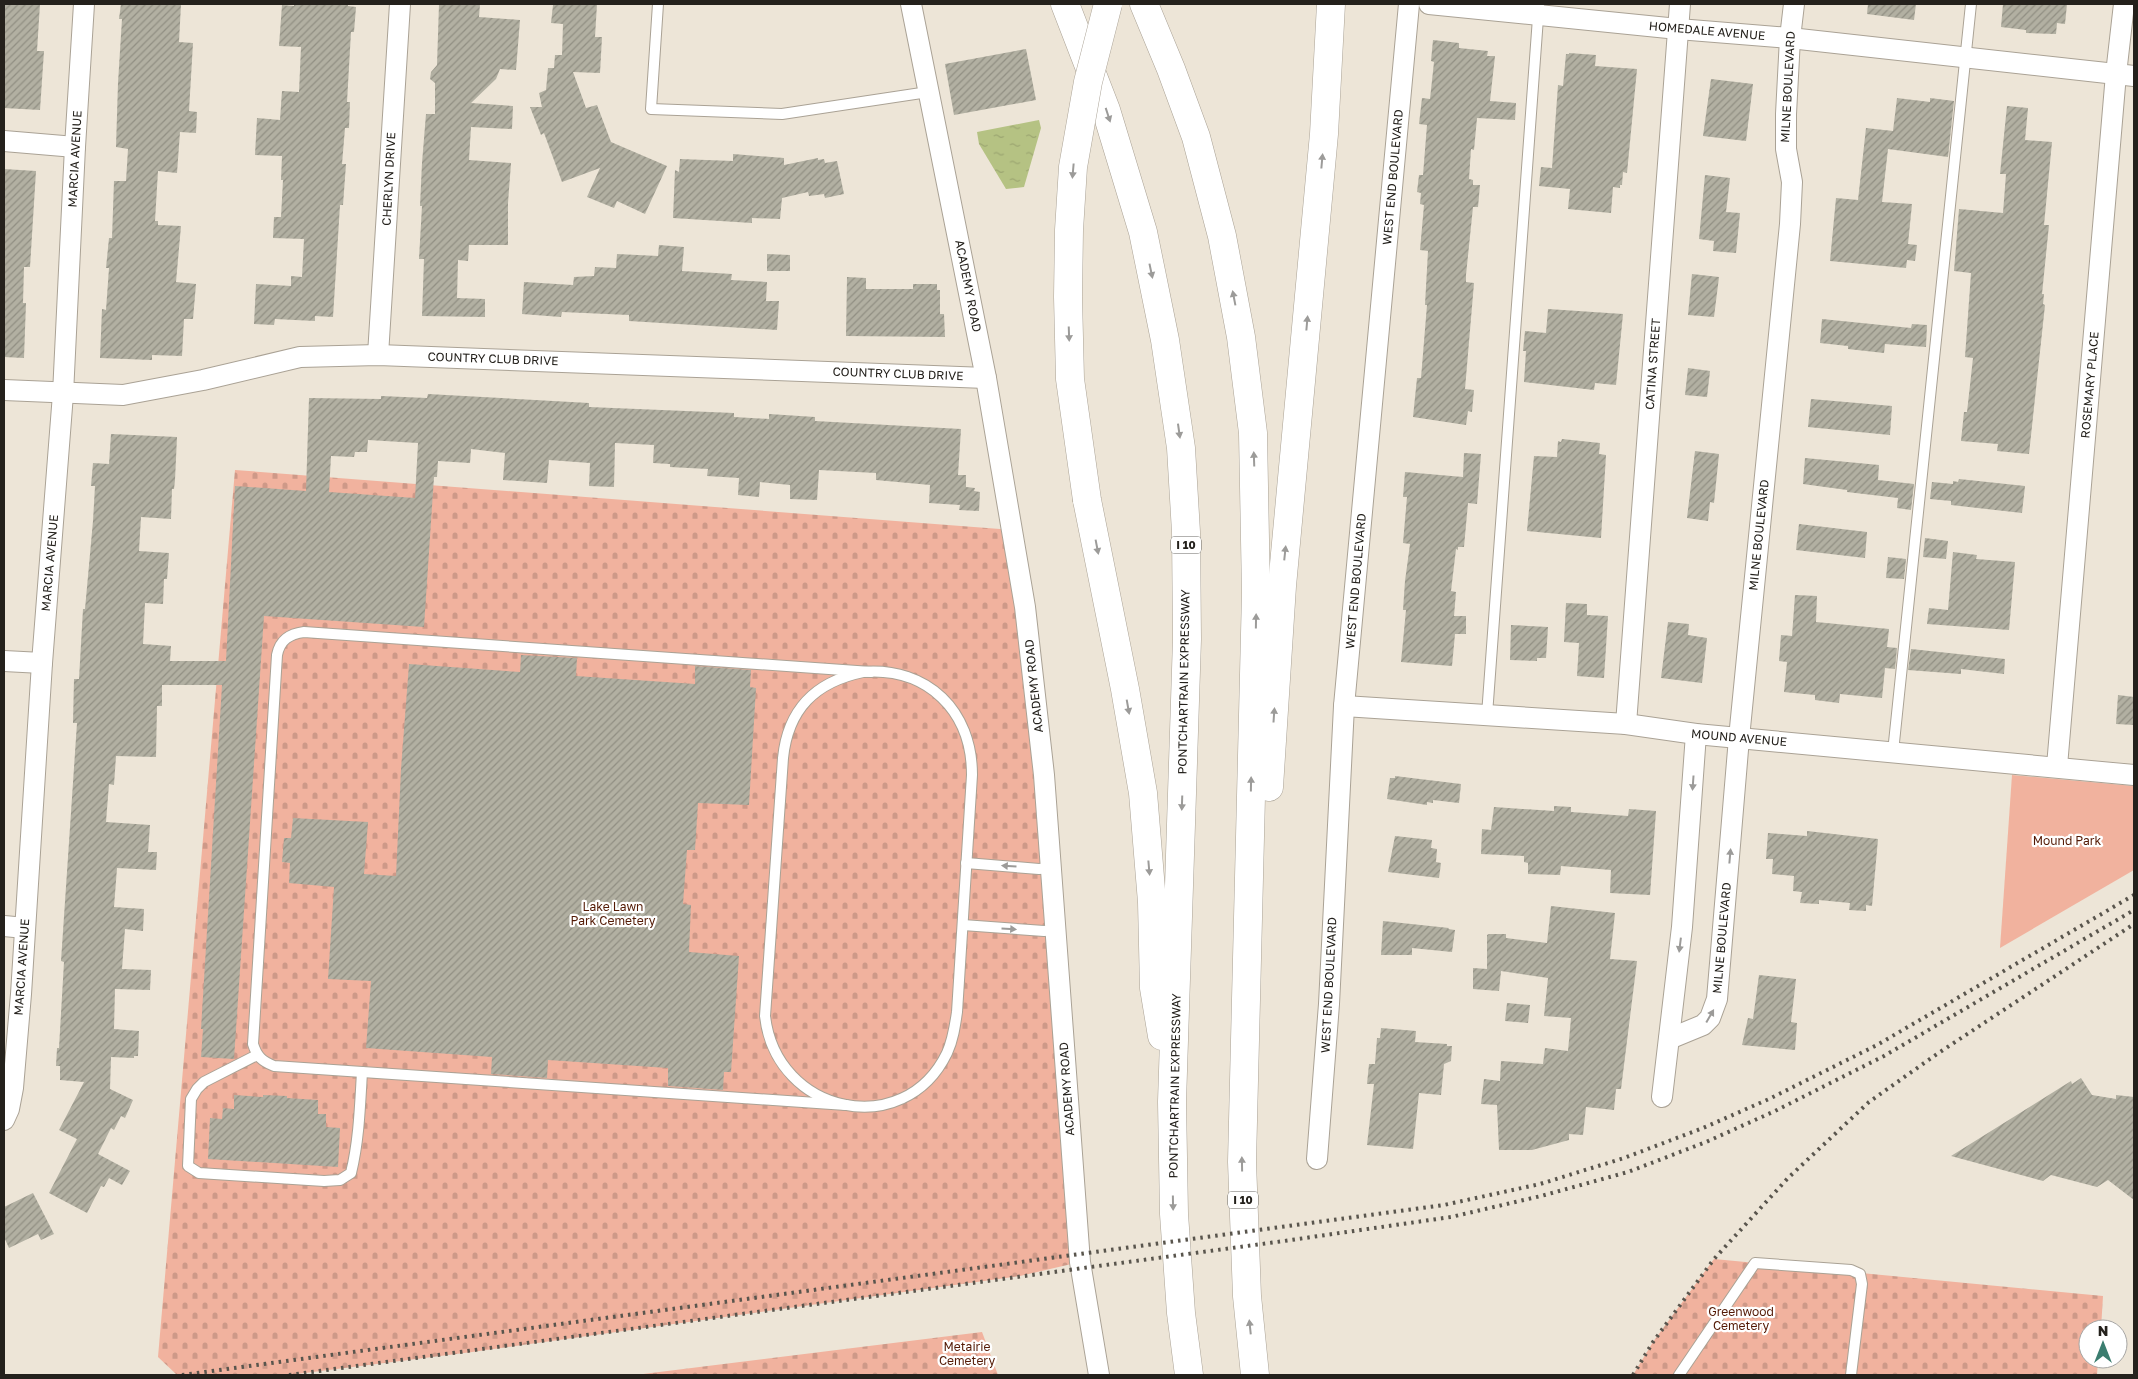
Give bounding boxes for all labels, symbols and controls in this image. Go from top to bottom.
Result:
street label: HOMEDALE AVENUE [1648,18,1766,43]
street label: MILNE BOULEVARD [1777,31,1798,143]
one-way arrow [1104,107,1112,122]
street label: WEST END BOULEVARD [1379,108,1406,245]
street label: MARCIA AVENUE [64,110,85,208]
street label: CHERLYN DRIVE [379,132,398,226]
one-way arrow [1318,153,1326,169]
one-way arrow [1069,164,1077,180]
street label: ACADEMY ROAD [952,238,985,333]
one-way arrow [1148,263,1156,279]
one-way arrow [1229,289,1237,305]
one-way arrow [1303,315,1311,331]
street label: CATINA STREET [1642,317,1663,410]
one-way arrow [1065,326,1073,342]
street label: ROSEMARY PLACE [2077,331,2102,439]
street label: COUNTRY CLUB DRIVE [427,349,559,368]
street label: COUNTRY CLUB DRIVE [832,364,964,383]
one-way arrow [1175,424,1183,440]
one-way arrow [1250,450,1258,466]
street label: MILNE BOULEVARD [1745,479,1772,591]
street label: WEST END BOULEVARD [1342,512,1369,649]
street label: MARCIA AVENUE [38,514,61,612]
road number: I 10 [1171,536,1201,554]
one-way arrow [1093,540,1101,555]
one-way arrow [1281,545,1289,561]
street label: PONTCHARTRAIN EXPRESSWAY [1174,589,1193,775]
one-way arrow [1252,613,1260,629]
street label: ACADEMY ROAD [1021,639,1046,733]
one-way arrow [1125,699,1133,715]
one-way arrow [1270,707,1278,723]
street label: MOUND AVENUE [1691,726,1788,749]
one-way arrow [1248,775,1256,791]
one-way arrow [1688,775,1696,791]
one-way arrow [1177,796,1185,812]
park label: Mound Park [2033,833,2101,848]
one-way arrow [1726,847,1734,863]
one-way arrow [1145,860,1153,876]
one-way arrow [1000,862,1016,870]
street label: MILNE BOULEVARD [1709,882,1734,994]
park label: Lake Lawn Park Cemetery [570,899,656,928]
street label: WEST END BOULEVARD [1317,917,1340,1053]
street label: MARCIA AVENUE [11,918,32,1016]
one-way arrow [1001,925,1017,933]
one-way arrow [1676,937,1684,953]
street label: PONTCHARTRAIN EXPRESSWAY [1165,993,1184,1179]
one-way arrow [1705,1009,1714,1022]
street label: ACADEMY ROAD [1056,1042,1077,1136]
one-way arrow [1238,1156,1246,1172]
road number: I 10 [1228,1192,1258,1208]
one-way arrow [1170,1196,1178,1212]
park label: Greenwood Cemetery [1708,1304,1774,1333]
one-way arrow [1246,1318,1254,1334]
north arrow [2078,1319,2128,1369]
text: N [2098,1322,2108,1339]
park label: Metairie Cemetery [939,1339,995,1368]

